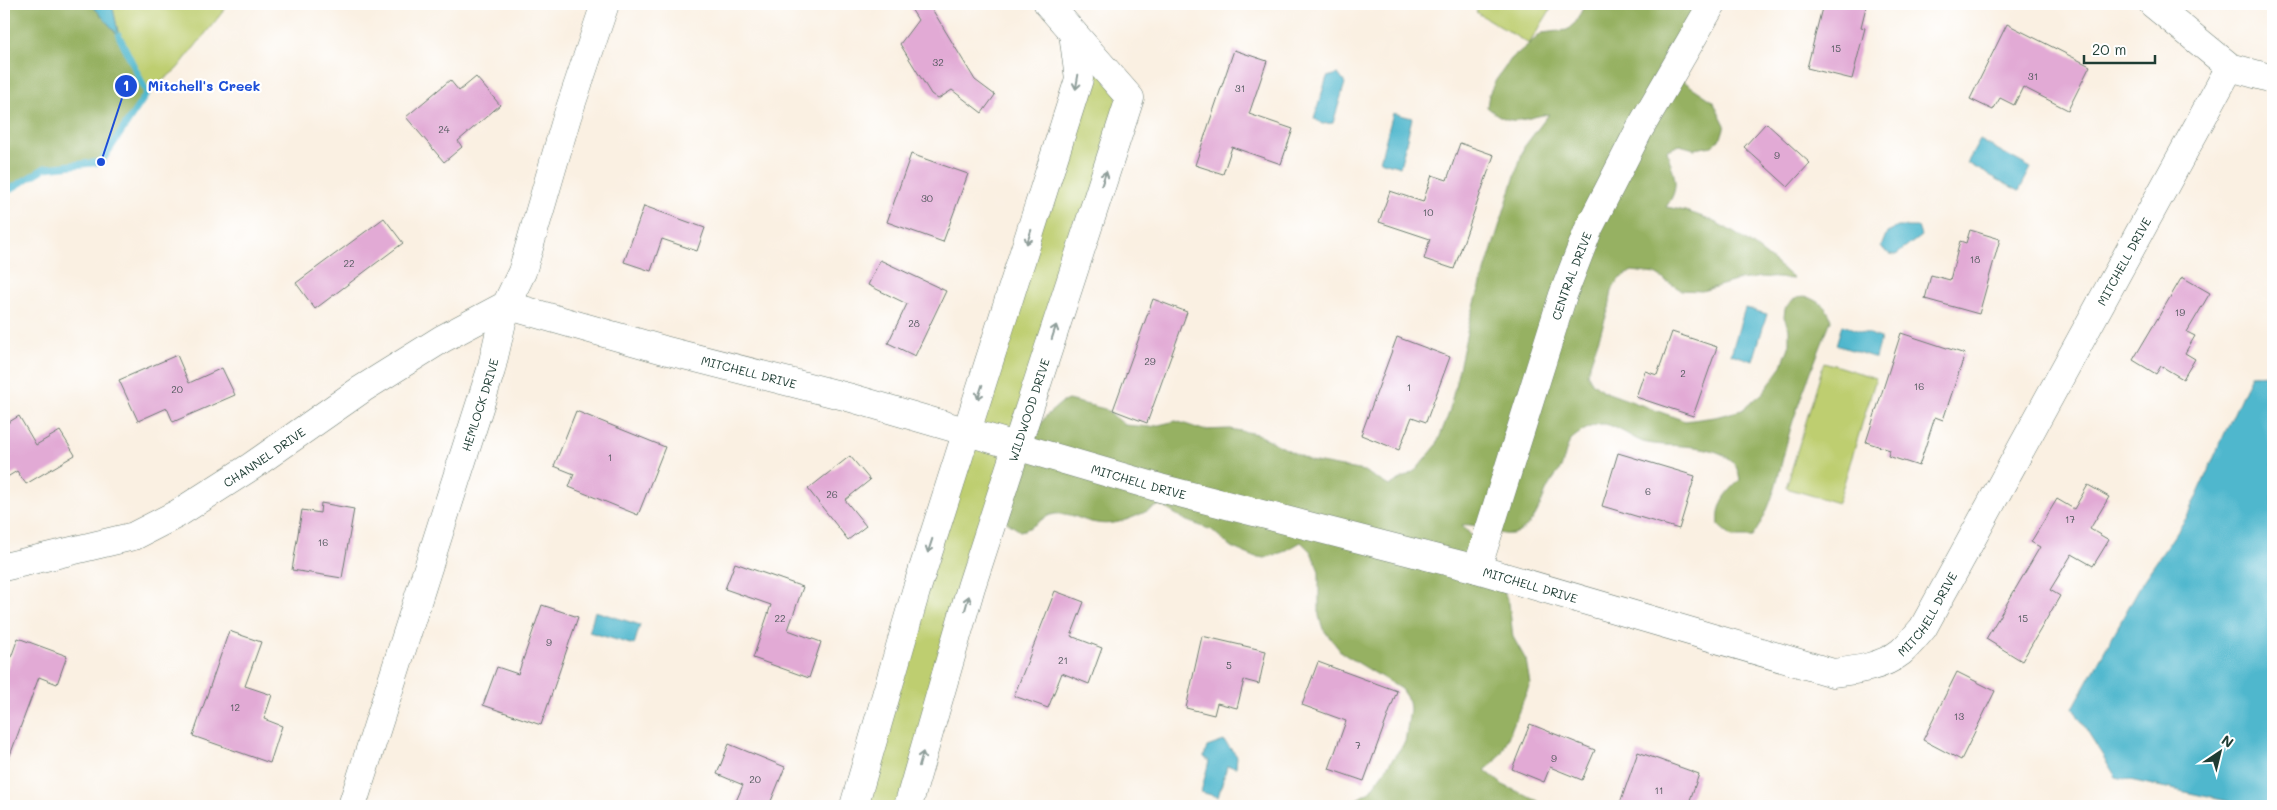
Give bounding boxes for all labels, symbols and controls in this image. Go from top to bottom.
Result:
scale bar [2084,32,2156,64]
text: 20 m [2092,39,2126,59]
house number: 15 [1831,41,1841,55]
house number: 32 [932,55,944,69]
house number: 31 [2028,69,2038,83]
callout: Mitchell's Creek [113,72,271,101]
one-way arrow [1072,73,1082,89]
text: 1 [123,75,129,95]
text: Mitchell's Creek [148,76,260,95]
house number: 31 [1235,81,1245,95]
house number: 24 [438,122,450,136]
house number: 9 [1774,148,1780,162]
one-way arrow [1100,170,1109,186]
house number: 30 [921,191,933,205]
house number: 10 [1423,205,1433,219]
street label: MITCHELL DRIVE [2093,214,2154,308]
one-way arrow [1024,228,1034,244]
street label: CENTRAL DRIVE [1548,229,1595,322]
house number: 18 [1970,252,1980,266]
house number: 22 [343,256,355,270]
house number: 19 [2175,305,2185,319]
house number: 28 [908,316,920,330]
one-way arrow [1049,324,1059,340]
street label: MITCHELL DRIVE [700,352,798,392]
house number: 29 [1144,354,1156,368]
street label: WILDWOOD DRIVE [1004,356,1053,464]
street label: HEMLOCK DRIVE [458,357,501,453]
house number: 2 [1680,366,1686,380]
house number: 16 [1914,379,1924,393]
house number: 1 [1407,380,1411,394]
house number: 20 [171,382,183,396]
one-way arrow [975,383,985,399]
street label: CHANNEL DRIVE [220,423,308,491]
house number: 1 [608,450,612,464]
street label: MITCHELL DRIVE [1089,460,1188,502]
house number: 6 [1645,484,1651,498]
house number: 26 [826,487,838,501]
house number: 17 [2065,512,2075,526]
house number: 16 [318,535,328,549]
one-way arrow [925,538,935,554]
street label: MITCHELL DRIVE [1481,563,1580,606]
street label: MITCHELL DRIVE [1894,569,1960,660]
one-way arrow [962,596,972,612]
house number: 22 [774,611,786,625]
house number: 15 [2018,611,2028,625]
house number: 9 [546,635,552,649]
house number: 21 [1058,653,1068,667]
house number: 5 [1226,658,1232,672]
house number: 12 [230,700,240,714]
house number: 13 [1954,709,1964,723]
north arrow [2194,728,2244,778]
text: N [2218,730,2238,752]
house number: 7 [1355,738,1361,752]
house number: 9 [1551,751,1557,765]
one-way arrow [917,752,927,768]
house number: 20 [749,772,761,786]
house number: 11 [1655,783,1663,797]

